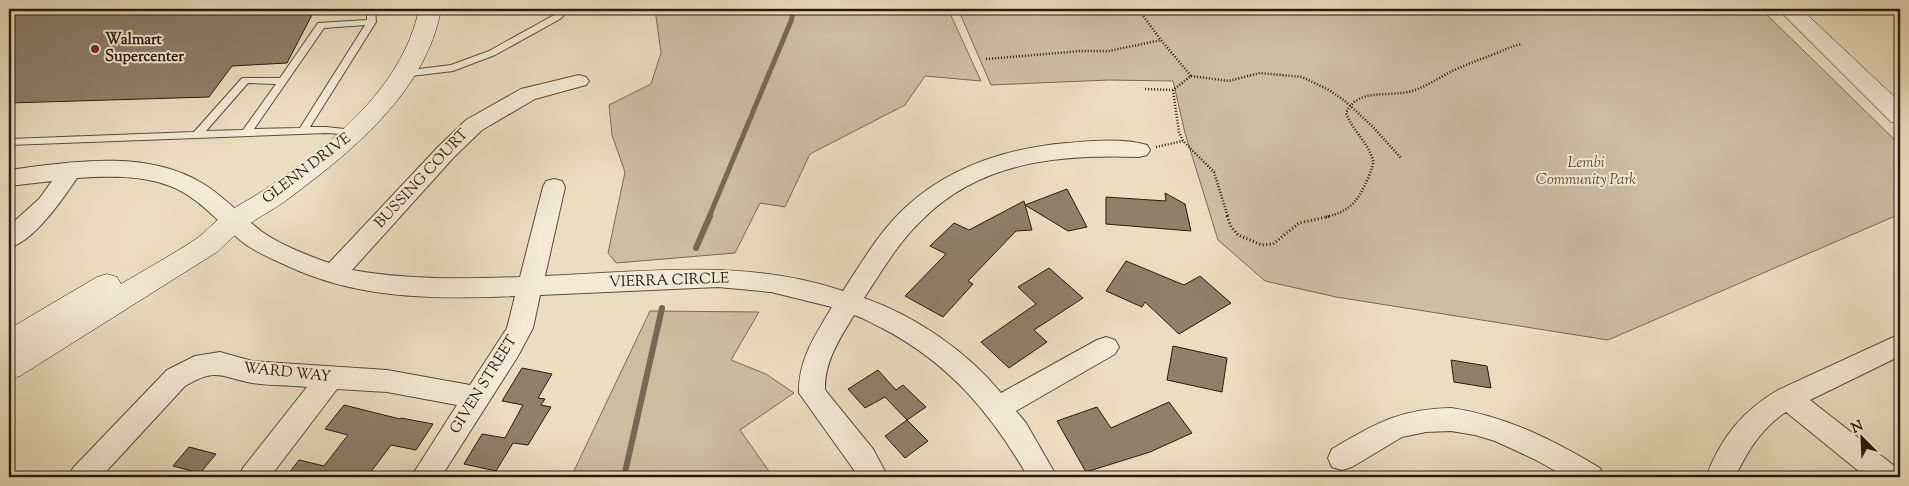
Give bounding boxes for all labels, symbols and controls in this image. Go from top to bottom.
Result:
place label: Walmart Supercenter [105,30,184,68]
marker: Walmart Supercenter [89,43,101,55]
street label: BUSSING COURT [370,124,474,233]
street label: GLENN DRIVE [258,129,356,209]
park label: Lembi Community Park [1536,153,1636,191]
street label: VIERRA CIRCLE [608,268,730,294]
street label: GIVEN STREET [445,331,523,438]
street label: WARD WAY [242,358,332,388]
north arrow [1836,414,1886,464]
text: N [1848,417,1867,439]

